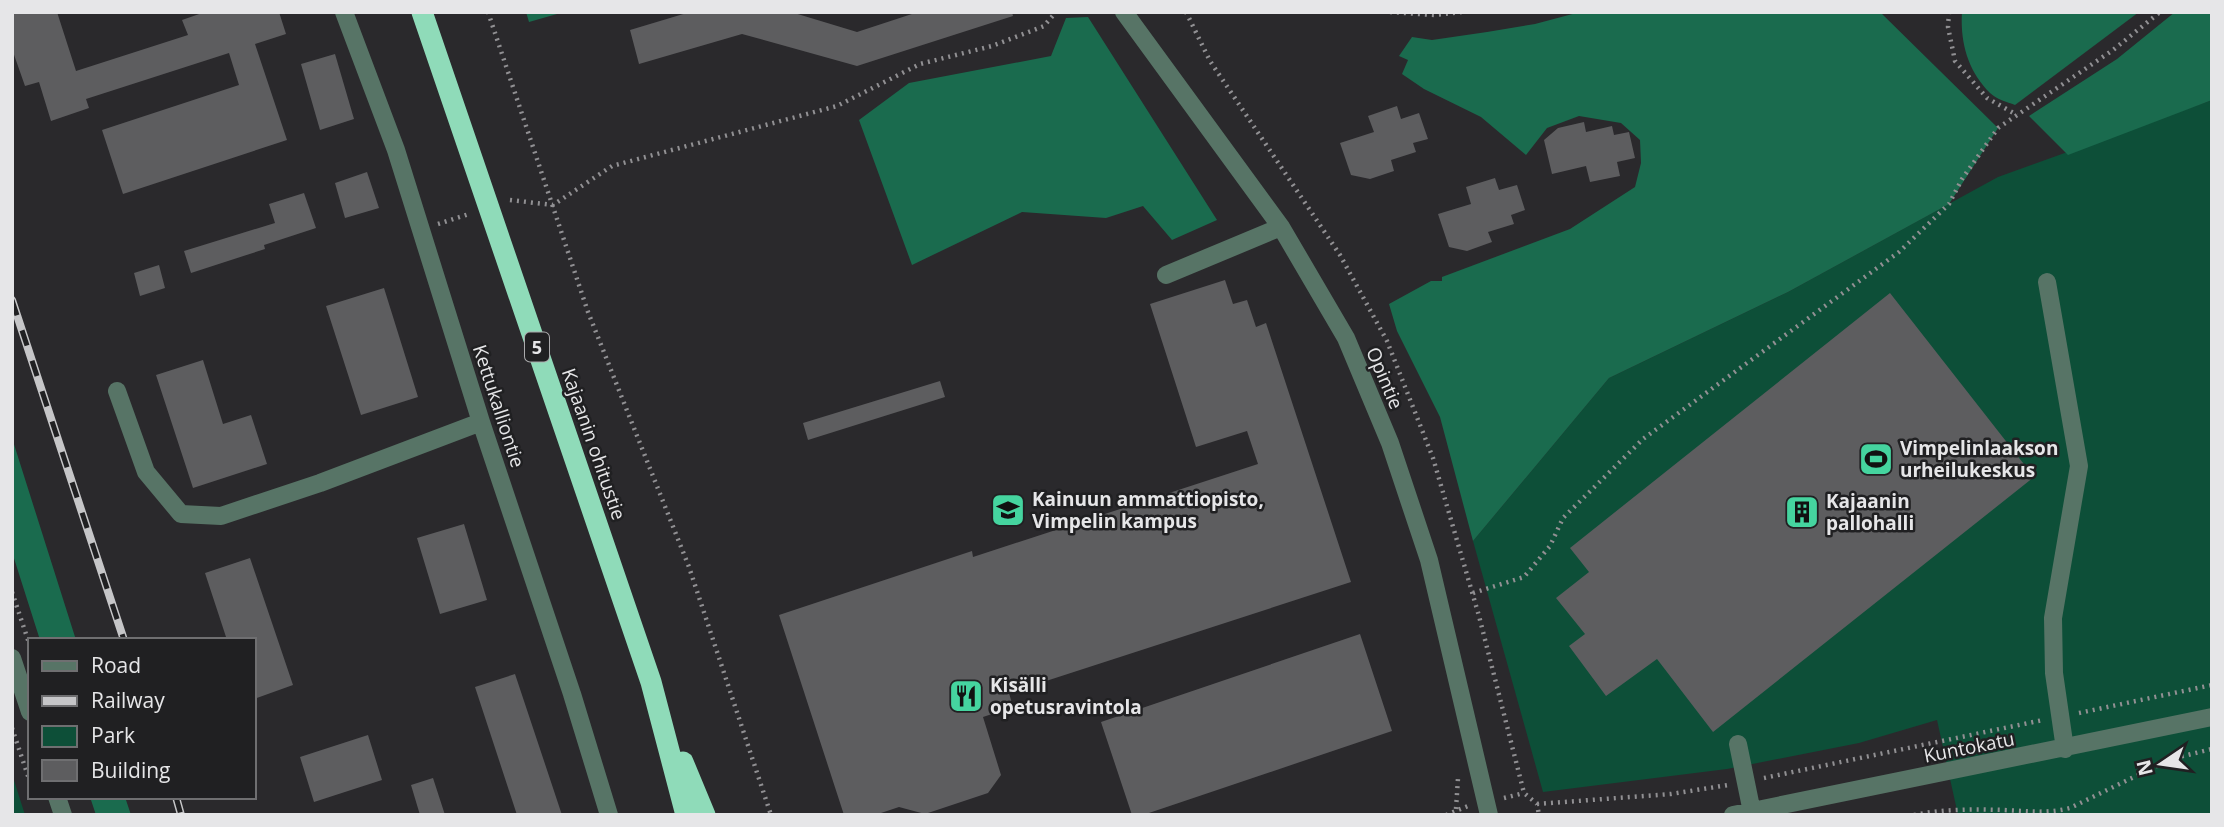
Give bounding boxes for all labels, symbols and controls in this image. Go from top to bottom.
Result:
road number: 5 [525,332,549,362]
street label: Kettukalliontie [467,341,531,471]
street label: Opintie [1360,343,1410,413]
street label: Kajaanin ohitustie [556,365,632,523]
place label: Vimpelinlaakson urheilukeskus [1900,435,2058,483]
sports icon: Vimpelinlaakson urheilukeskus [1857,440,1895,478]
place label: Kainuun ammattiopisto, Vimpelin kampus [1032,486,1264,534]
place label: Kajaanin pallohalli [1826,488,1914,536]
school or university icon: Kainuun ammattiopisto, Vimpelin kampus [989,491,1027,529]
building icon: Kajaanin pallohalli [1783,493,1821,531]
legend [28,638,256,799]
text: Road [91,651,141,679]
place label: Kisälli opetusravintola [990,672,1142,720]
restaurant icon: Kisälli opetusravintola [947,677,985,715]
text: Railway [91,686,165,714]
text: Park [91,721,135,749]
street label: Kuntokatu [1921,725,2017,769]
north arrow [2126,729,2196,799]
text: Building [91,756,170,784]
text: N [2130,757,2159,778]

